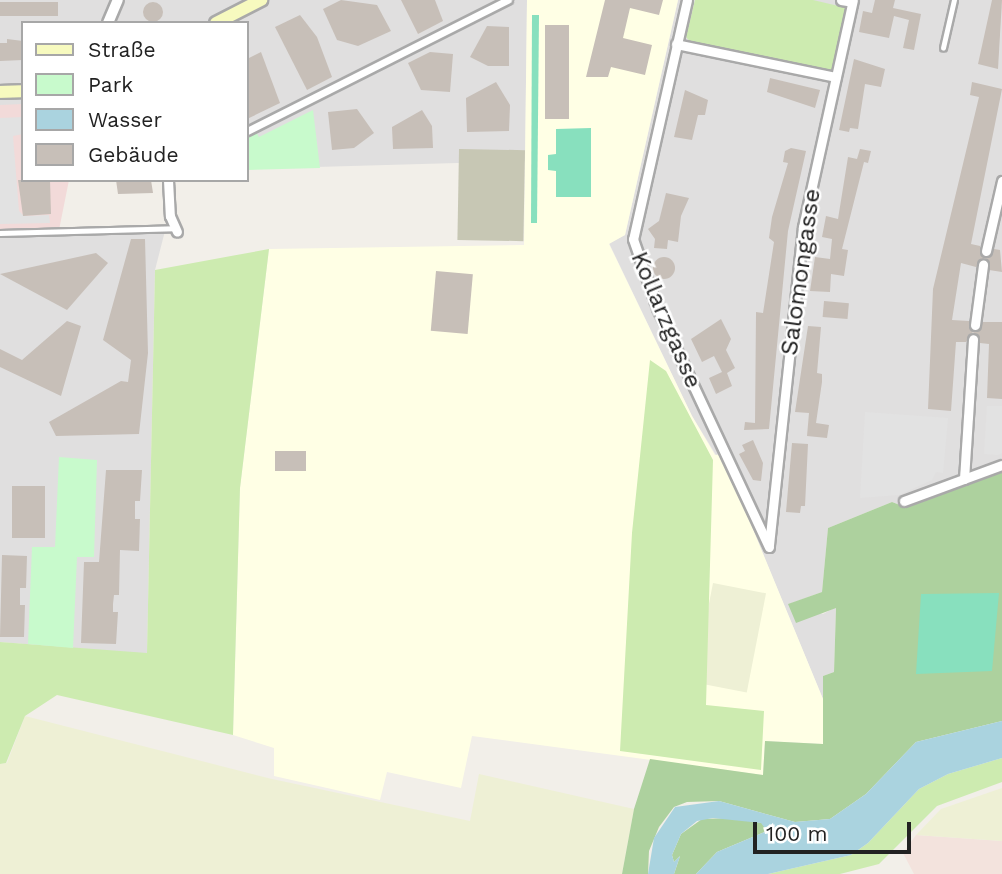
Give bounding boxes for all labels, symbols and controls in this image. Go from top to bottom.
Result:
legend [21,21,248,182]
text: Straße [88,37,156,62]
text: Park [88,72,133,97]
text: Wasser [88,107,162,132]
text: Gebäude [88,142,179,167]
street label: Salomongasse [775,187,827,357]
street label: Kollarzgasse [624,247,708,393]
scale bar [757,808,914,852]
text: 100 m [766,821,828,846]

